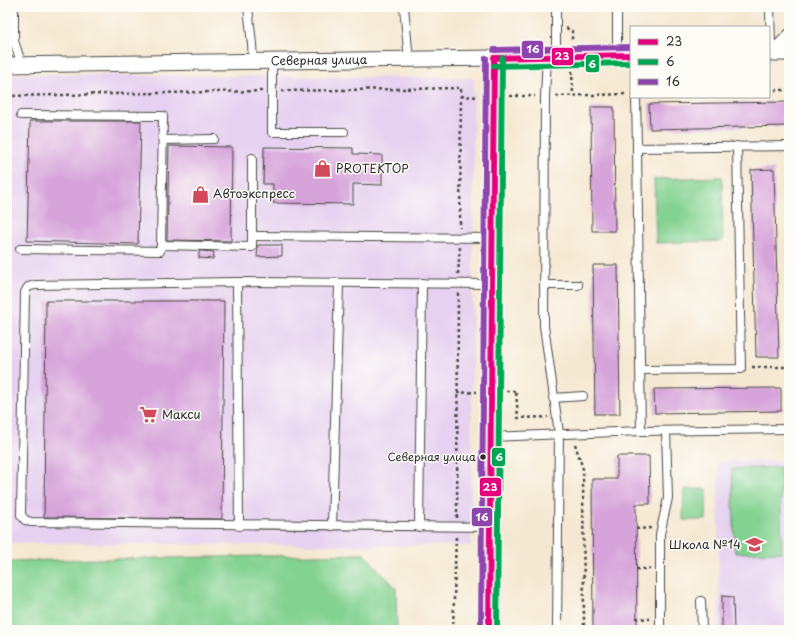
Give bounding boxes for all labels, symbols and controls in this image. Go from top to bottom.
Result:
legend [630,26,770,98]
text: 23 [666,32,682,50]
line badge: 16 [521,40,544,59]
text: 16 [526,40,540,57]
line badge: 23 [551,47,574,66]
text: 23 [555,47,569,64]
street label: Северная улица [271,50,368,69]
text: 6 [666,52,674,70]
line badge: 6 [585,54,600,73]
text: 6 [588,55,596,72]
text: 16 [666,72,680,90]
shop icon: PROТЕКТОР [313,159,333,179]
place label: PROТЕКТОР [336,159,409,177]
shop icon: Автоэкспресс [190,184,210,204]
place label: Автоэкспресс [213,184,295,202]
supermarket icon: Макси [139,405,159,425]
place label: Макси [162,405,201,423]
line badge: 6 [491,447,506,467]
place label: Северная улица [388,448,476,465]
text: 6 [495,448,503,465]
marker: Северная улица [478,452,488,462]
line badge: 23 [479,477,502,497]
text: 23 [483,478,497,495]
line badge: 16 [471,507,493,527]
text: 16 [475,508,489,525]
place label: Школа №14 [669,535,741,553]
school or university icon: Школа №14 [744,535,764,555]

